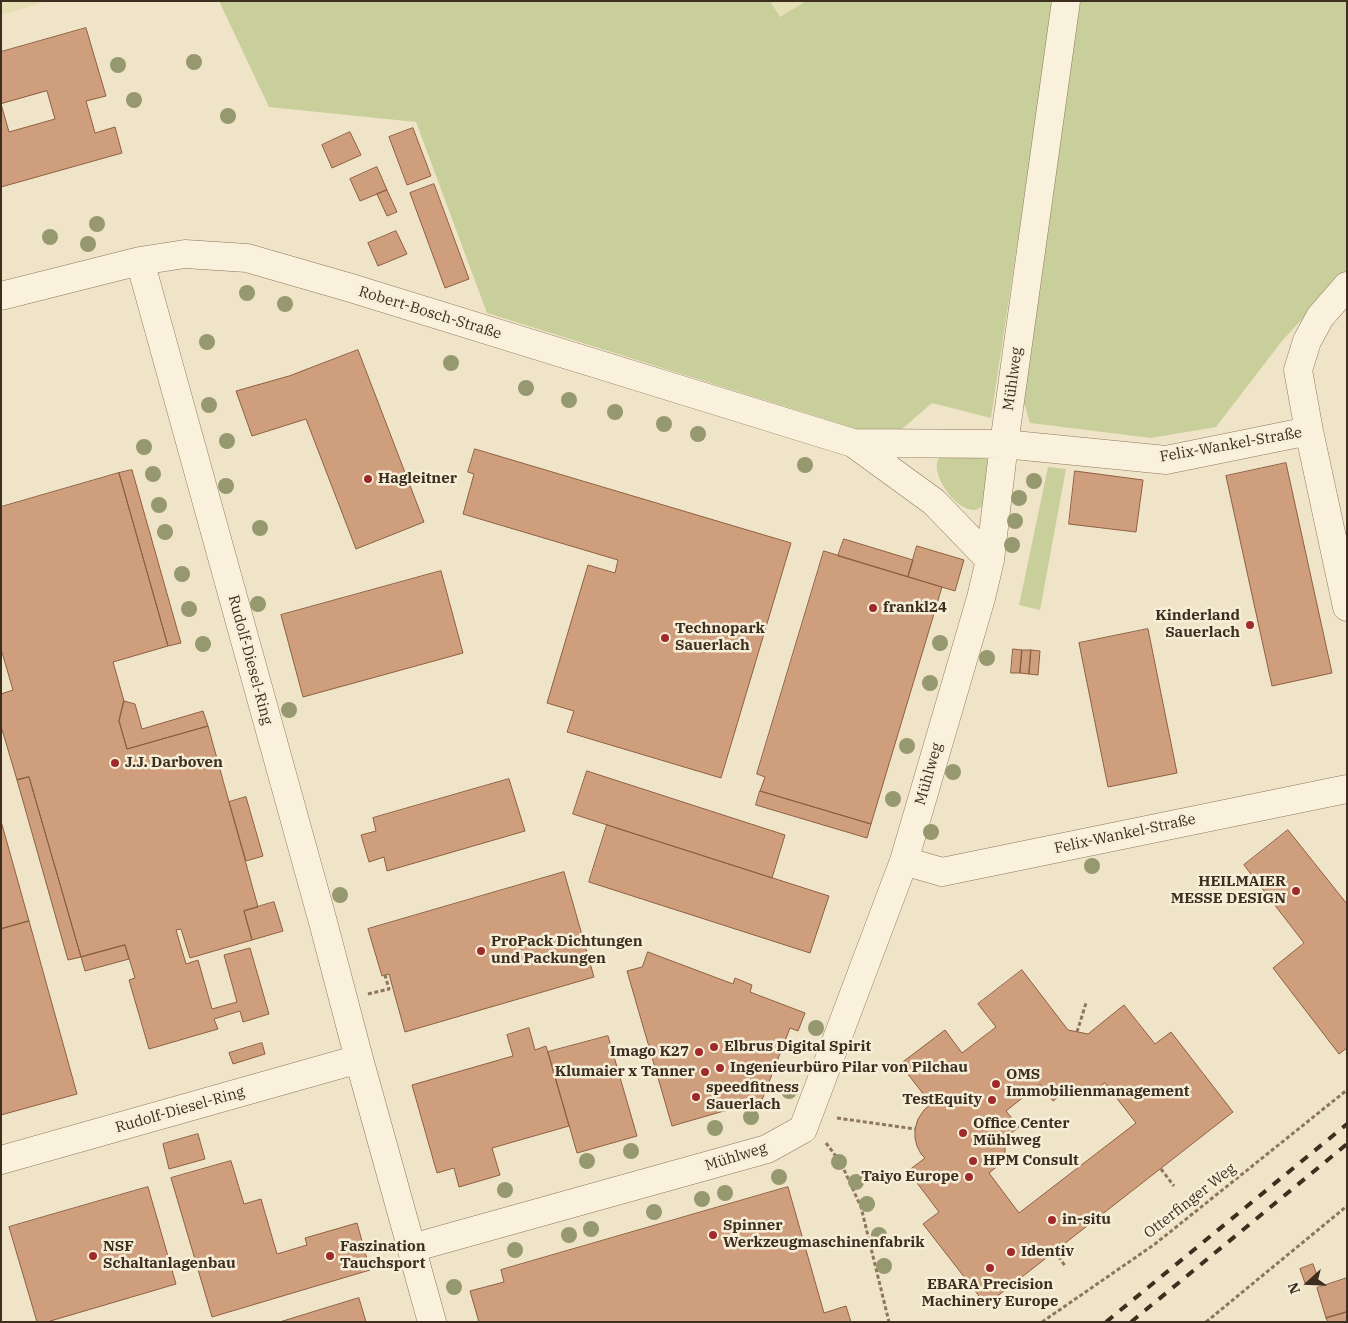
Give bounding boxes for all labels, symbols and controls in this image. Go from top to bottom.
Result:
street label: Robert-Bosch-Straße [356,283,504,343]
street label: Mühlweg [1000,346,1026,412]
street label: Felix-Wankel-Straße [1158,424,1304,466]
place label: Hagleitner [378,470,457,488]
marker: Hagleitner [362,473,374,485]
street label: Rudolf-Diesel-Ring [224,593,276,727]
place label: frankl24 [883,599,947,617]
marker: frankl24 [867,602,879,614]
place label: Kinderland Sauerlach [1155,607,1240,642]
marker: Kinderland Sauerlach [1244,619,1256,631]
place label: Technopark Sauerlach [675,620,765,655]
marker: Technopark Sauerlach [659,632,671,644]
street label: Mühlweg [912,741,946,807]
place label: J.J. Darboven [125,754,223,772]
marker: J.J. Darboven [109,757,121,769]
street label: Felix-Wankel-Straße [1053,810,1197,858]
place label: HEILMAIER MESSE DESIGN [1171,873,1286,908]
marker: HEILMAIER MESSE DESIGN [1290,885,1302,897]
place label: ProPack Dichtungen und Packungen [491,933,643,968]
marker: ProPack Dichtungen und Packungen [475,945,487,957]
place label: Elbrus Digital Spirit [724,1038,871,1056]
marker: Elbrus Digital Spirit [708,1041,720,1053]
place label: Imago K27 [610,1043,689,1061]
marker: Imago K27 [693,1046,705,1058]
place label: Ingenieurbüro Pilar von Pilchau [730,1059,968,1077]
marker: Ingenieurbüro Pilar von Pilchau [714,1062,726,1074]
place label: Klumaier x Tanner [555,1063,695,1081]
marker: Klumaier x Tanner [699,1066,711,1078]
place label: OMS Immobilienmanagement [1006,1066,1189,1101]
marker: OMS Immobilienmanagement [990,1078,1002,1090]
place label: speedfitness Sauerlach [706,1079,799,1114]
street label: Rudolf-Diesel-Ring [113,1083,247,1137]
marker: speedfitness Sauerlach [690,1091,702,1103]
place label: TestEquity [902,1091,982,1109]
marker: TestEquity [986,1094,998,1106]
place label: Office Center Mühlweg [973,1115,1070,1150]
marker: Office Center Mühlweg [957,1127,969,1139]
street label: Mühlweg [703,1139,769,1175]
place label: HPM Consult [983,1152,1079,1170]
marker: HPM Consult [967,1155,979,1167]
street label: Otterfinger Weg [1141,1160,1239,1242]
place label: Taiyo Europe [861,1168,959,1186]
marker: Taiyo Europe [963,1171,975,1183]
place label: in-situ [1062,1211,1111,1229]
marker: in-situ [1046,1214,1058,1226]
place label: Spinner Werkzeugmaschinenfabrik [723,1217,925,1252]
marker: Spinner Werkzeugmaschinenfabrik [707,1229,719,1241]
place label: NSF Schaltanlagenbau [103,1238,236,1273]
place label: Faszination Tauchsport [340,1238,426,1273]
place label: Identiv [1021,1243,1074,1261]
marker: Identiv [1005,1246,1017,1258]
marker: NSF Schaltanlagenbau [87,1250,99,1262]
marker: Faszination Tauchsport [324,1250,336,1262]
north arrow [1283,1258,1333,1308]
marker: EBARA Precision Machinery Europe [984,1262,996,1274]
place label: EBARA Precision Machinery Europe [922,1276,1058,1311]
text: N [1284,1280,1304,1296]

